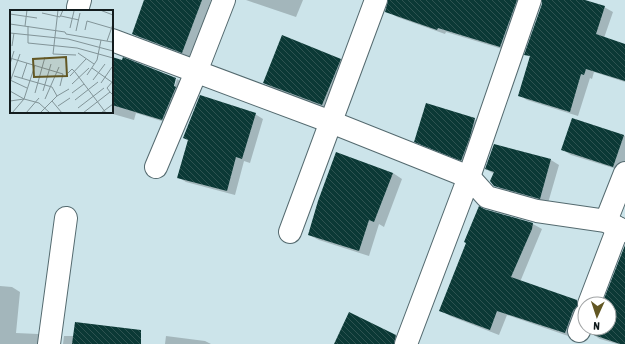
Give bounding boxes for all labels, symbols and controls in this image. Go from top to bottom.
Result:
inset map [10,10,113,113]
north arrow [577,296,617,336]
text: N [593,320,600,332]

